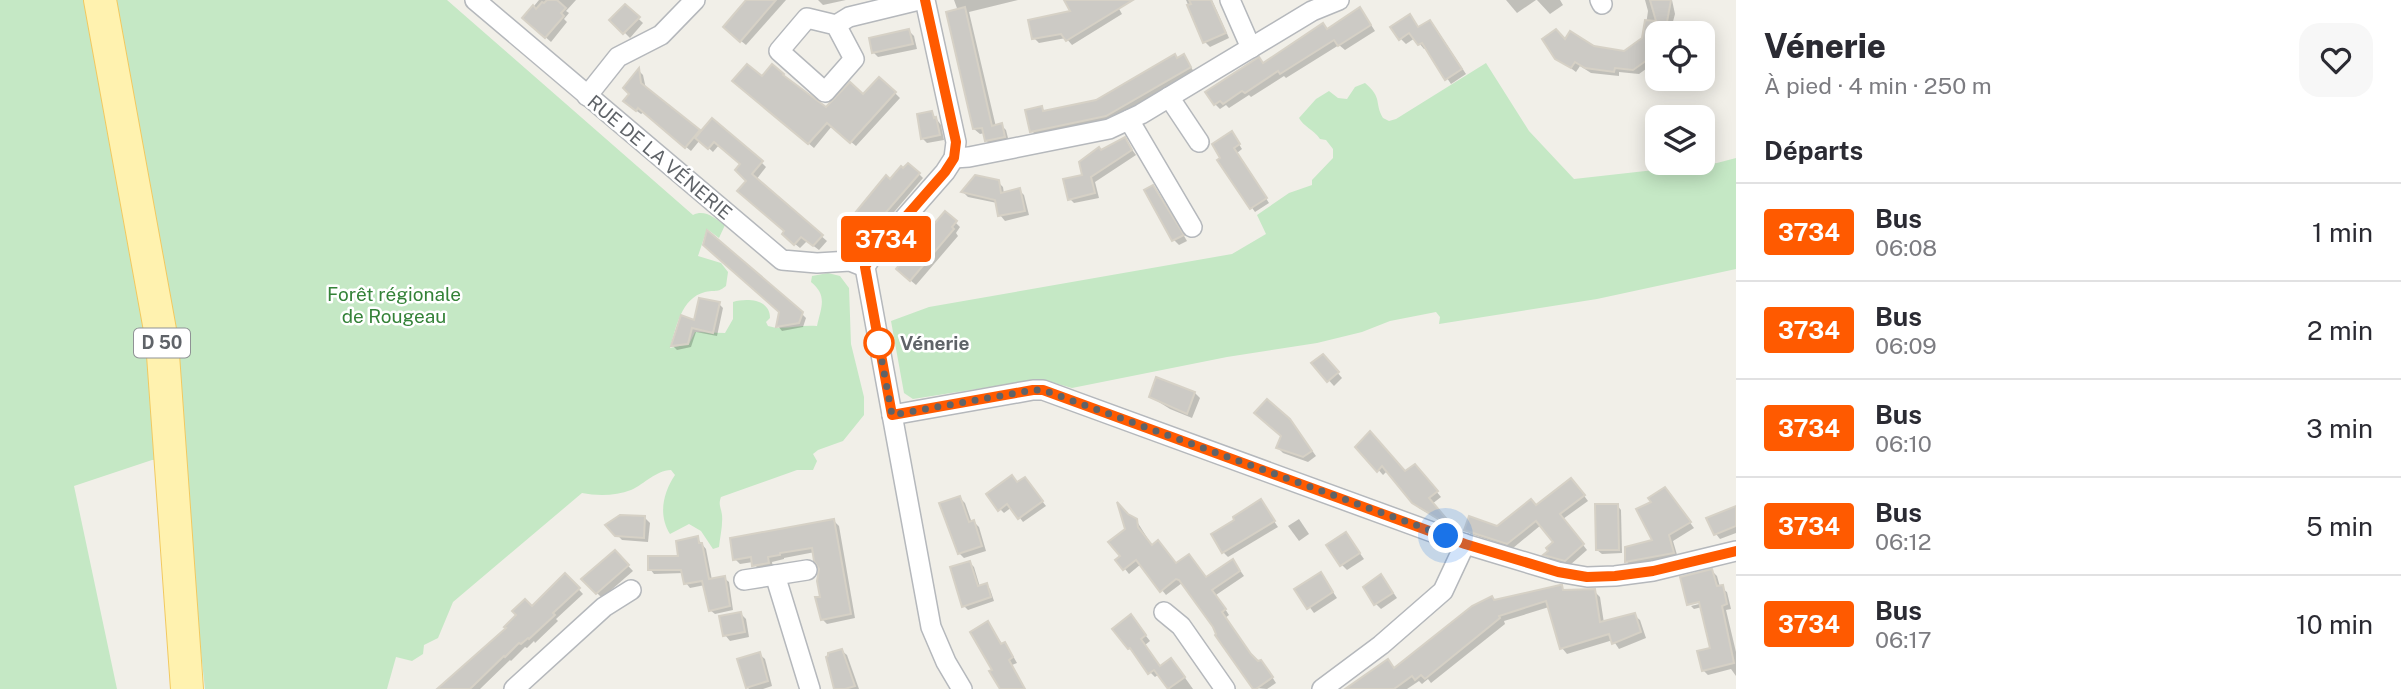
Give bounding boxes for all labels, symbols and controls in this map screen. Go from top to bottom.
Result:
map controls [1645,21,1715,175]
button: locate [1645,21,1715,91]
button: heart [2299,23,2373,97]
text: Vénerie [1764,27,1886,65]
text: À pied · 4 min · 250 m [1764,72,1992,99]
street label: RUE DE LA VÉNERIE [583,90,737,224]
button: layers [1645,105,1715,175]
text: Départs [1764,135,1863,166]
text: Bus [1875,203,1922,234]
line badge: 3734 [837,216,935,262]
text: 1 min [2312,217,2373,248]
text: 3734 [1778,218,1840,246]
text: 3734 [855,225,917,253]
text: 06:08 [1875,234,1937,261]
park label: Forêt régionale de Rougeau [327,283,461,327]
text: Bus [1875,301,1922,332]
text: 2 min [2307,315,2373,346]
text: 3734 [1778,316,1840,344]
road number: D 50 [134,328,190,358]
marker: Vénerie [864,328,894,358]
place label: Vénerie [900,332,969,354]
text: 06:09 [1875,332,1937,359]
text: Bus [1875,399,1922,430]
text: 3 min [2306,413,2373,444]
text: 3734 [1778,414,1840,442]
text: 06:10 [1875,430,1932,457]
text: Bus [1875,497,1922,528]
text: 5 min [2306,511,2373,542]
text: 3734 [1778,512,1840,540]
your location [1428,518,1463,553]
text: 06:12 [1875,528,1931,555]
text: Bus [1875,595,1922,626]
text: 10 min [2296,609,2373,640]
text: 3734 [1778,610,1840,638]
text: 06:17 [1875,626,1932,653]

